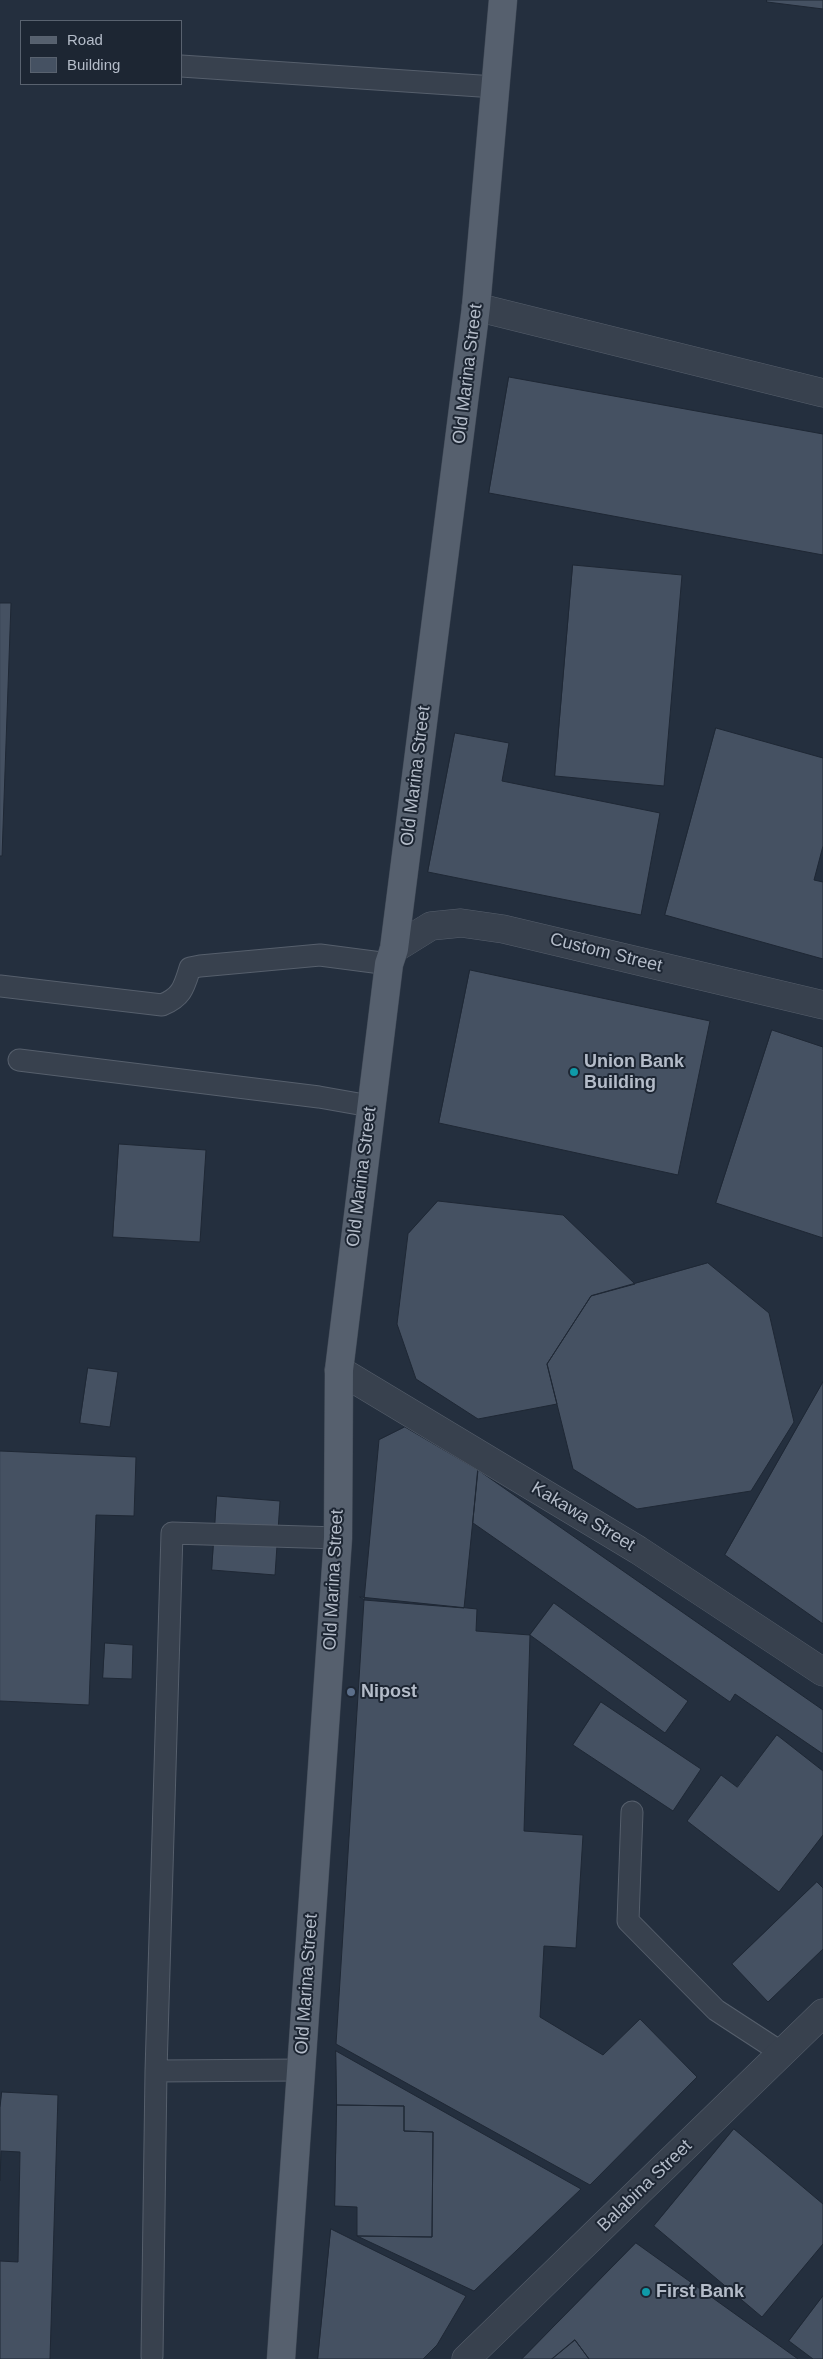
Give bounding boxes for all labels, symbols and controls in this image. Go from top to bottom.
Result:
legend [20,20,182,85]
text: Road [67,31,103,48]
text: Building [67,56,120,73]
street label: Old Marina Street [449,303,487,445]
street label: Old Marina Street [397,705,435,847]
street label: Custom Street [548,929,664,977]
place label: Union Bank Building [584,1051,684,1094]
marker: Union Bank Building [568,1066,580,1078]
street label: Old Marina Street [343,1106,381,1248]
street label: Kakawa Street [527,1478,639,1556]
street label: Old Marina Street [320,1509,348,1651]
place label: Nipost [361,1681,417,1703]
marker: Nipost [345,1686,357,1698]
street label: Old Marina Street [291,1913,323,2055]
street label: Balabina Street [593,2135,697,2237]
place label: First Bank [656,2281,744,2303]
marker: First Bank [640,2286,652,2298]

